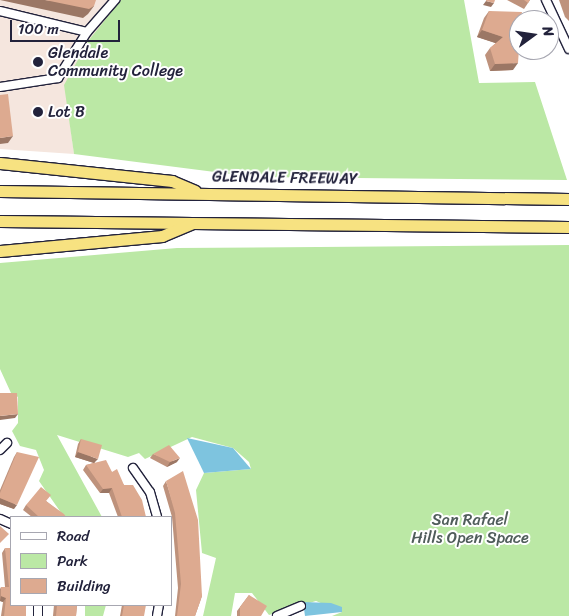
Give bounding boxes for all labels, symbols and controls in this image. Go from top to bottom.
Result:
scale bar [12,10,122,42]
north arrow [509,10,559,60]
text: 100 m [18,16,59,42]
text: N [535,24,561,39]
place label: Glendale Community College [48,43,183,81]
marker: Glendale Community College [32,56,44,68]
place label: Lot B [48,102,85,122]
marker: Lot B [32,106,44,118]
street label: GLENDALE FREEWAY [212,167,358,189]
park label: San Rafael Hills Open Space [411,510,529,548]
legend [10,516,172,606]
text: Road [57,523,89,549]
text: Park [57,548,88,574]
text: Building [57,573,111,599]

